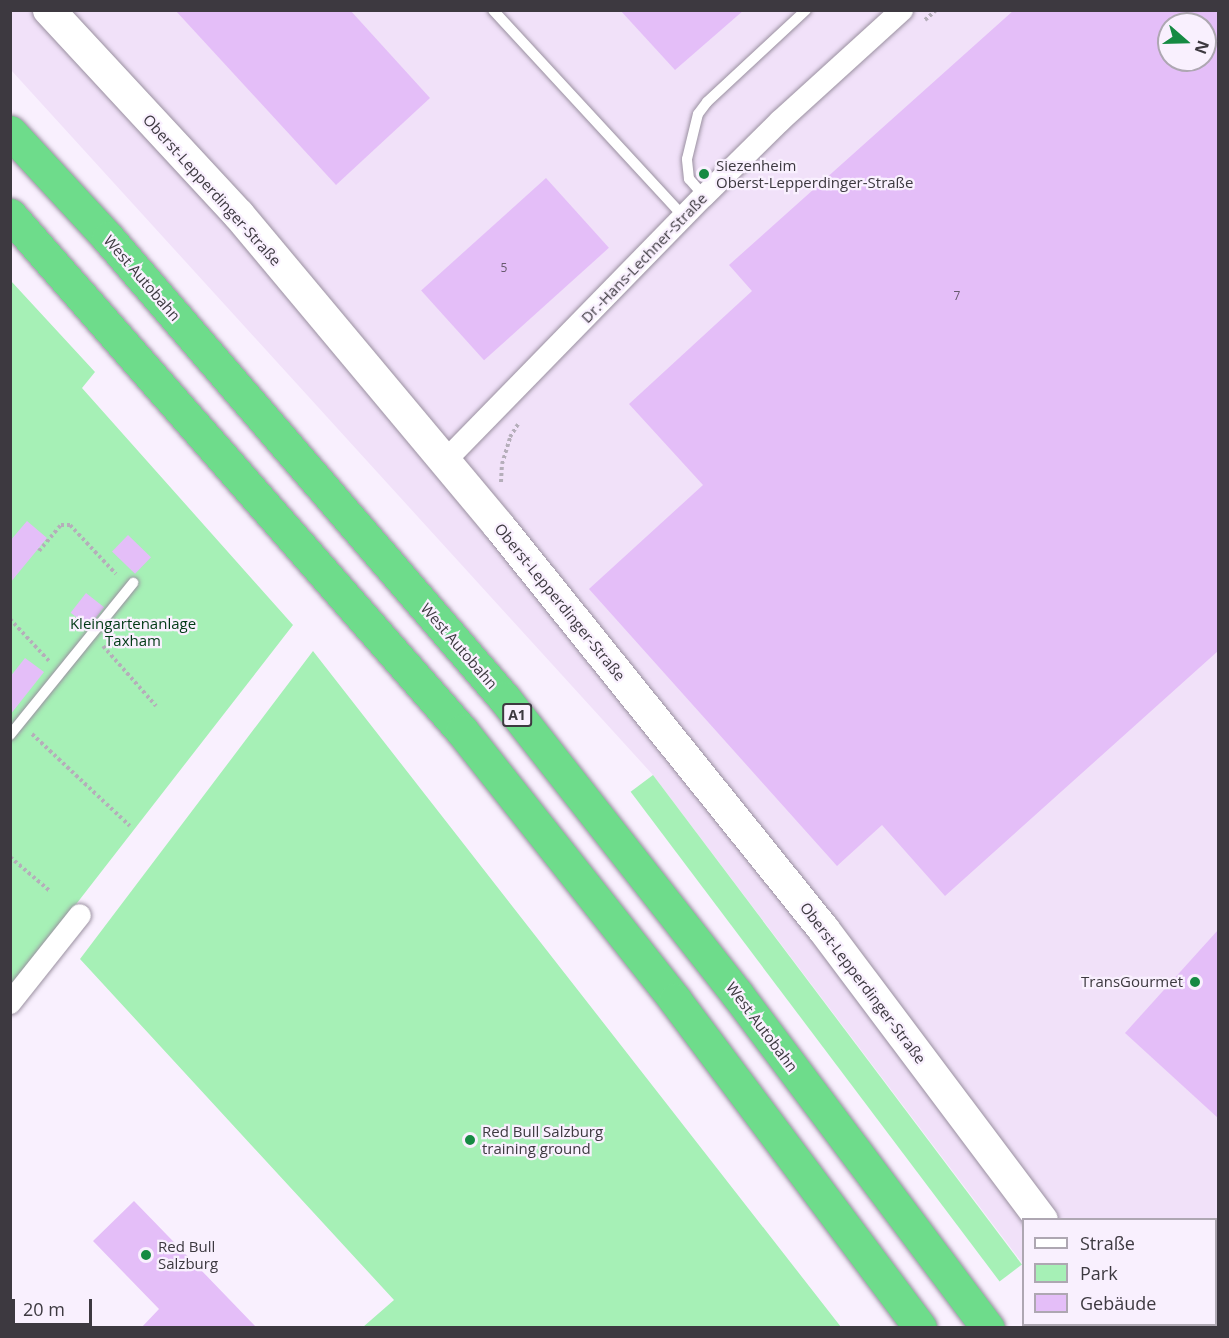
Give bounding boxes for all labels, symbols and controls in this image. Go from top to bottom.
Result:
north arrow [1157,12,1217,72]
text: N [1189,38,1215,57]
street label: Oberst-Lepperdinger-Straße [139,111,285,269]
place label: Siezenheim Oberst-Lepperdinger-Straße [716,156,913,191]
marker: Siezenheim Oberst-Lepperdinger-Straße [697,167,711,181]
street label: Dr.-Hans-Lechner-Straße [577,189,711,327]
street label: West Autobahn [100,231,184,325]
house number: 5 [501,261,507,275]
house number: 7 [954,289,960,303]
street label: Oberst-Lepperdinger-Straße [491,520,629,684]
street label: West Autobahn [417,599,501,693]
park label: Kleingartenanlage Taxham [70,614,196,649]
road number: A1 [502,704,532,726]
street label: Oberst-Lepperdinger-Straße [796,899,930,1067]
place label: TransGourmet [1081,973,1183,991]
marker: TransGourmet [1188,975,1202,989]
street label: West Autobahn [722,979,802,1075]
place label: Red Bull Salzburg training ground [482,1122,603,1157]
marker: Red Bull Salzburg training ground [463,1133,477,1147]
legend [1022,1218,1217,1326]
text: Straße [1080,1231,1135,1255]
place label: Red Bull Salzburg [158,1237,218,1272]
marker: Red Bull Salzburg [139,1248,153,1262]
text: Park [1080,1261,1118,1285]
scale bar [15,1287,94,1325]
text: Gebäude [1080,1291,1156,1315]
text: 20 m [23,1297,65,1321]

